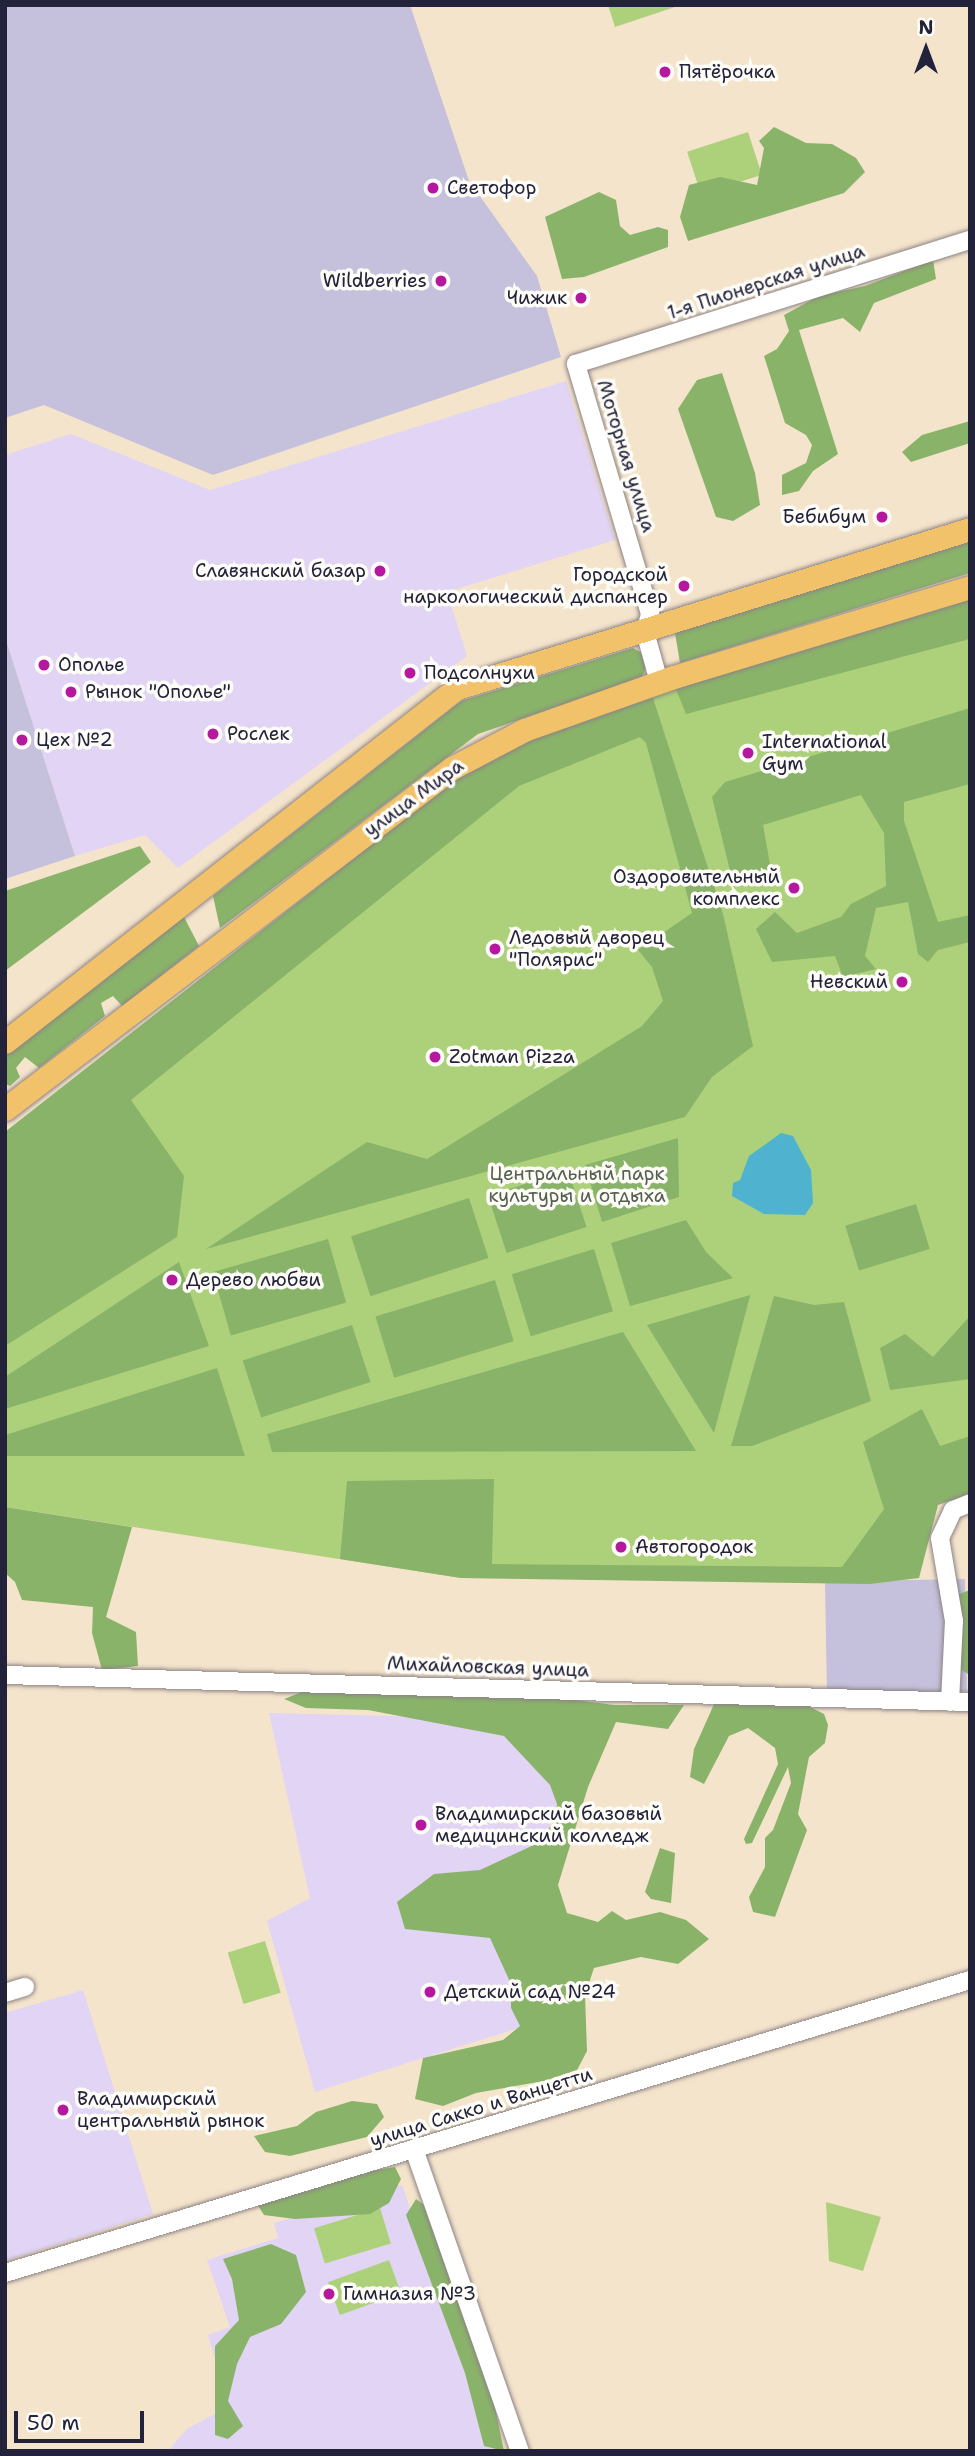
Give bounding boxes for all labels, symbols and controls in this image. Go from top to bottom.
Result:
north arrow [891,14,961,84]
text: N [918,15,934,40]
place label: Пятёрочка [679,61,775,83]
marker: Пятёрочка [657,64,673,80]
place label: Светофор [447,177,536,199]
marker: Светофор [425,180,441,196]
street label: 1-я Пионерская улица [665,239,867,325]
place label: Wildberries [323,270,427,292]
marker: Wildberries [433,273,449,289]
place label: Чижик [507,287,567,309]
marker: Чижик [573,290,589,306]
street label: Моторная улица [592,377,660,535]
place label: Бебибум [782,506,866,528]
marker: Бебибум [872,507,892,527]
place label: Славянский базар [195,560,366,582]
marker: Славянский базар [372,563,388,579]
place label: Городской наркологический диспансер [403,564,668,608]
marker: Городской наркологический диспансер [674,576,694,596]
place label: Ополье [58,654,125,676]
marker: Ополье [36,657,52,673]
place label: Подсолнухи [424,662,535,684]
marker: Подсолнухи [402,665,418,681]
place label: Рынок "Ополье" [85,681,231,703]
marker: Рынок "Ополье" [63,684,79,700]
place label: Рослек [227,723,290,745]
marker: Рослек [205,726,221,742]
place label: Цех №2 [36,729,113,751]
place label: International Gym [762,731,887,775]
marker: Цех №2 [14,732,30,748]
marker: International Gym [740,745,756,761]
street label: улица Мира [360,754,468,842]
place label: Оздоровительный комплекс [613,866,780,910]
marker: Оздоровительный комплекс [786,880,802,896]
place label: Ледовый дворец "Полярис" [509,927,664,971]
marker: Ледовый дворец "Полярис" [487,941,503,957]
place label: Невский [810,971,888,993]
marker: Невский [894,974,910,990]
place label: Zotman Pizza [449,1046,575,1068]
marker: Zotman Pizza [427,1049,443,1065]
park label: Центральный парк культуры и отдыха [488,1163,666,1207]
place label: Дерево любви [186,1269,321,1291]
marker: Дерево любви [164,1272,180,1288]
place label: Автогородок [635,1536,753,1558]
marker: Автогородок [613,1539,629,1555]
street label: Михайловская улица [387,1652,589,1682]
place label: Владимирский базовый медицинский колледж [435,1803,662,1847]
marker: Владимирский базовый медицинский колледж [413,1817,429,1833]
place label: Детский сад №24 [444,1981,616,2003]
marker: Детский сад №24 [422,1984,438,2000]
street label: улица Сакко и Ванцетти [367,2062,595,2152]
place label: Владимирский центральный рынок [77,2088,264,2132]
marker: Владимирский центральный рынок [55,2102,71,2118]
place label: Гимназия №3 [343,2283,476,2305]
marker: Гимназия №3 [321,2286,337,2302]
scale bar [18,2396,147,2440]
text: 50 m [27,2409,80,2437]

